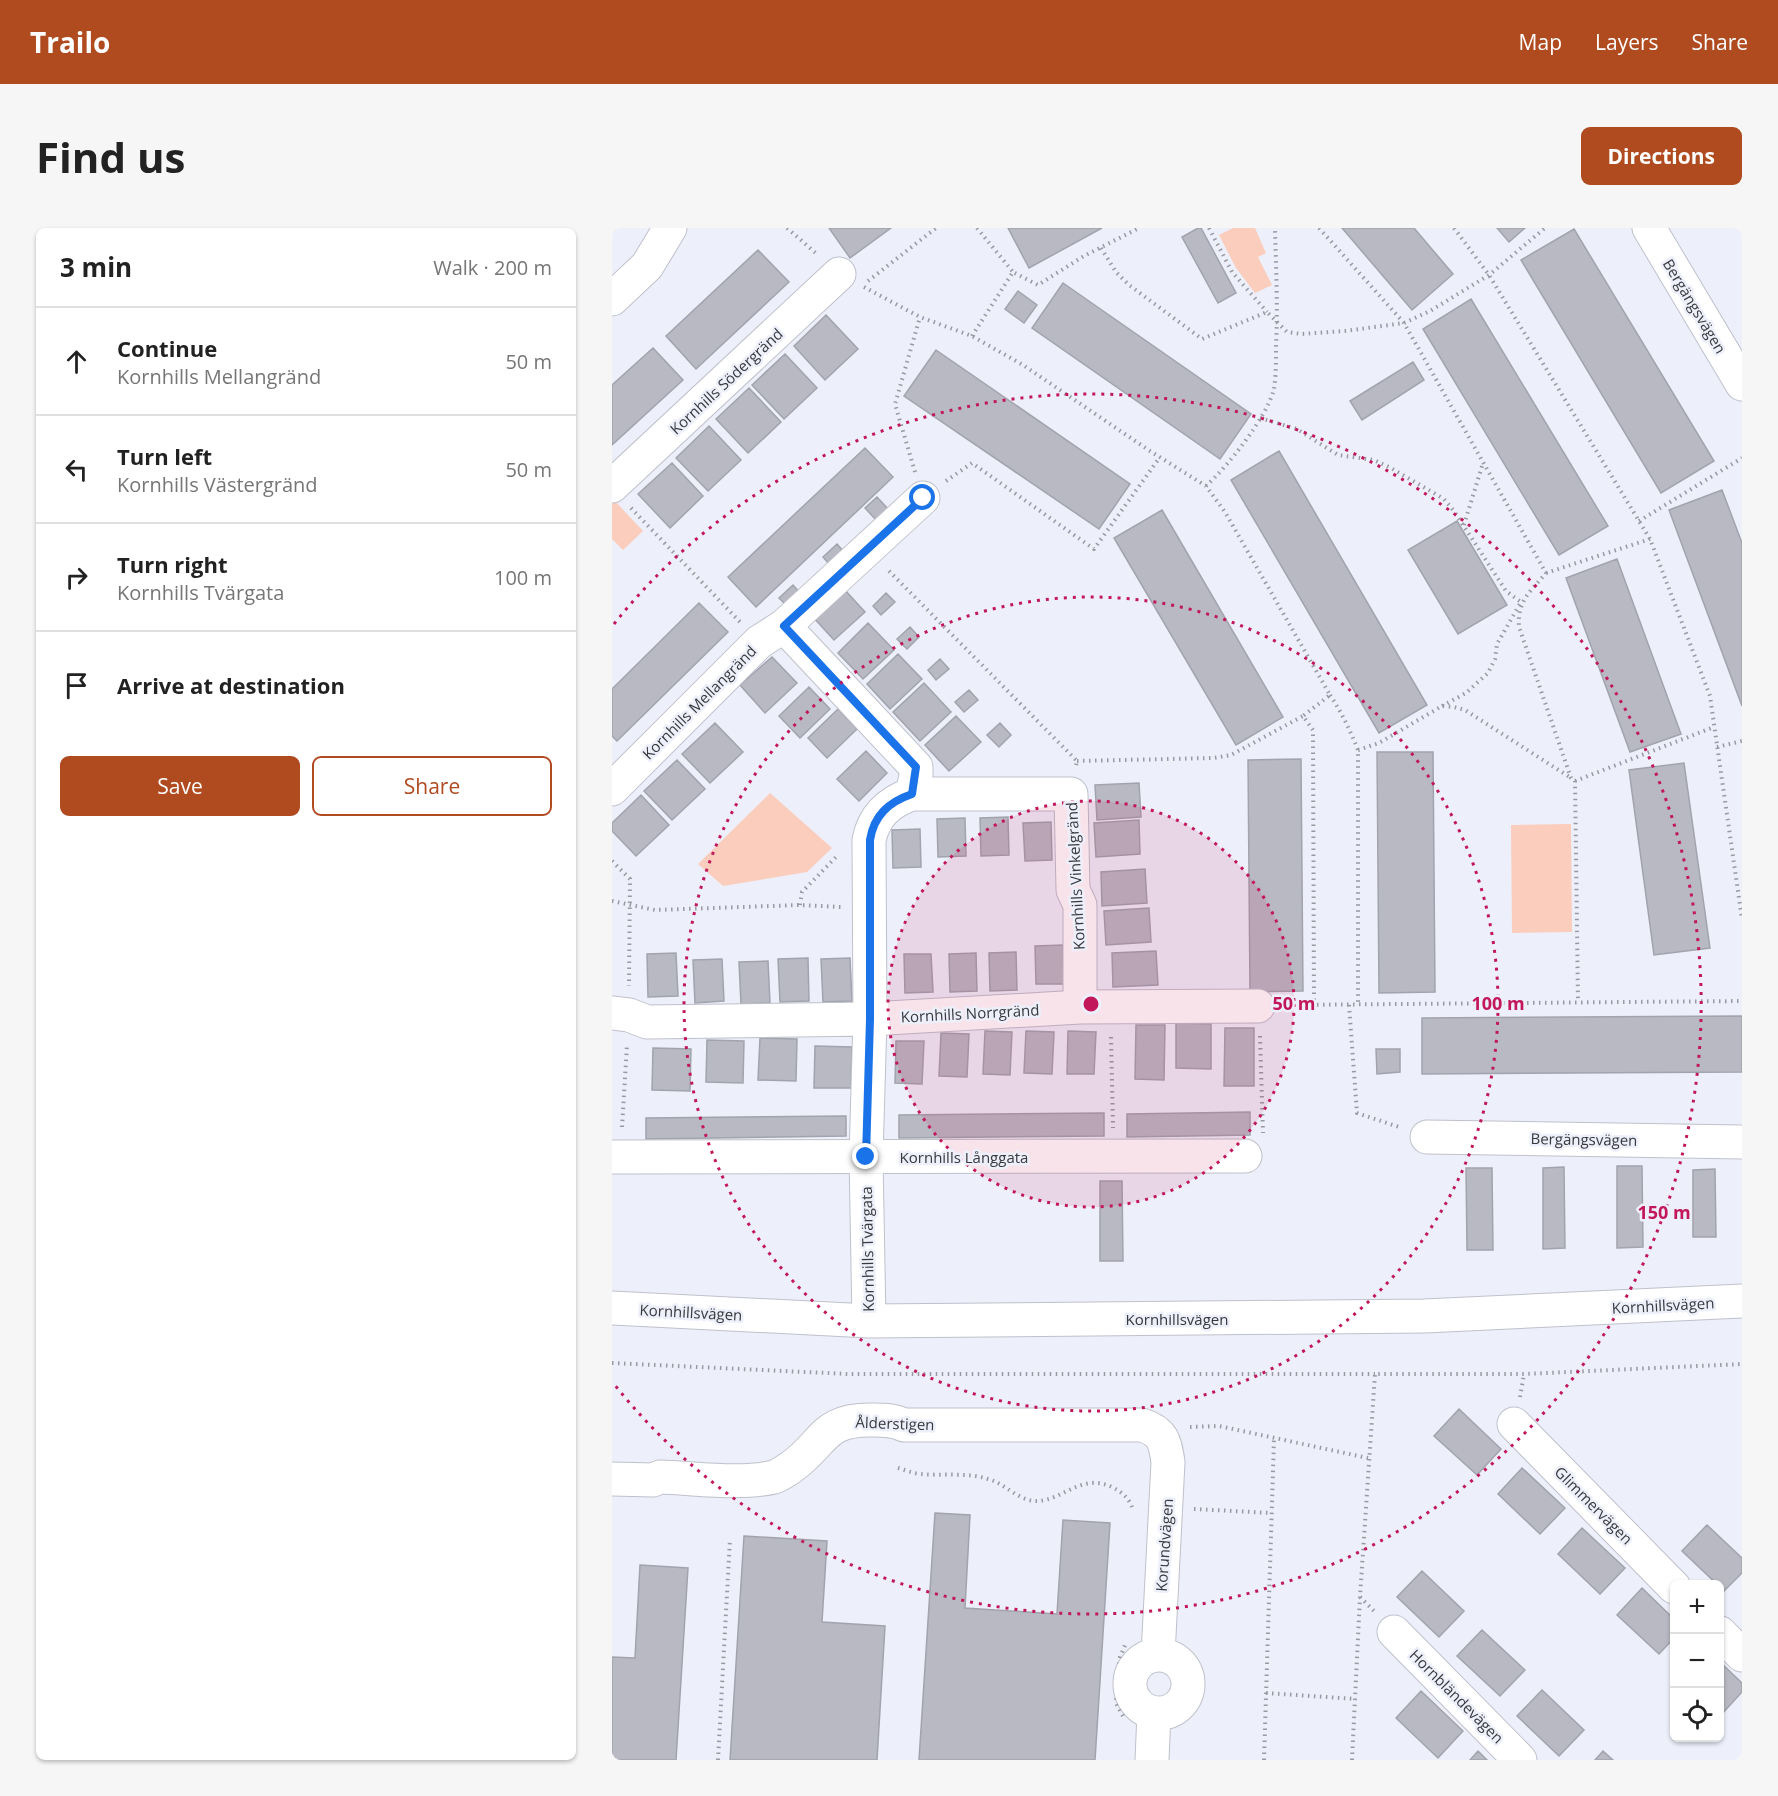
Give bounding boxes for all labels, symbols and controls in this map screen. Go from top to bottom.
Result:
text: Trailo [30,23,110,61]
text: Map [1519,28,1562,56]
text: Layers [1595,28,1659,56]
text: Share [1692,28,1748,56]
button: Directions [1581,127,1742,185]
text: Find us [36,128,185,185]
text: 3 min [60,249,132,285]
text: Walk · 200 m [433,254,552,281]
street label: Bergängsvägen [1659,255,1731,357]
street label: Kornhills Södergränd [665,324,787,438]
text: Continue [117,333,217,363]
icon: ahead [60,345,93,378]
text: 50 m [505,348,552,375]
text: Kornhills Mellangränd [117,363,321,390]
text: Turn left [117,441,212,471]
icon: left [60,453,93,486]
text: 50 m [505,456,552,483]
text: Kornhills Västergränd [117,471,318,498]
route start [909,484,935,510]
text: Turn right [117,549,228,579]
icon: right [60,561,93,594]
text: 100 m [494,564,552,591]
text: Kornhills Tvärgata [117,579,284,606]
street label: Kornhills Mellangränd [638,641,760,763]
icon: arrive [60,669,93,702]
text: Arrive at destination [117,670,345,700]
button: Save [60,756,300,816]
button: Share [312,756,552,816]
street label: Kornhills Vinkelgränd [1061,802,1089,950]
text: 50 m [1273,991,1315,1015]
text: 100 m [1471,991,1525,1015]
centre of rings [1081,994,1101,1014]
street label: Kornhills Norrgränd [900,999,1040,1027]
street label: Bergängsvägen [1530,1128,1638,1150]
route end [852,1143,878,1169]
street label: Kornhills Långgata [900,1147,1028,1167]
street label: Kornhills Tvärgata [856,1186,878,1312]
text: 150 m [1637,1200,1691,1224]
street label: Kornhillsvägen [1611,1292,1715,1318]
street label: Kornhillsvägen [639,1299,743,1325]
street label: Kornhillsvägen [1126,1309,1228,1329]
street label: Ålderstigen [855,1412,935,1434]
street label: Glimmervägen [1551,1462,1637,1548]
street label: Korundvägen [1151,1498,1177,1592]
map controls [1670,1580,1724,1742]
button: + [1670,1580,1724,1634]
button: − [1670,1634,1724,1688]
street label: Hornbländevägen [1406,1645,1508,1747]
button: locate [1670,1688,1724,1742]

